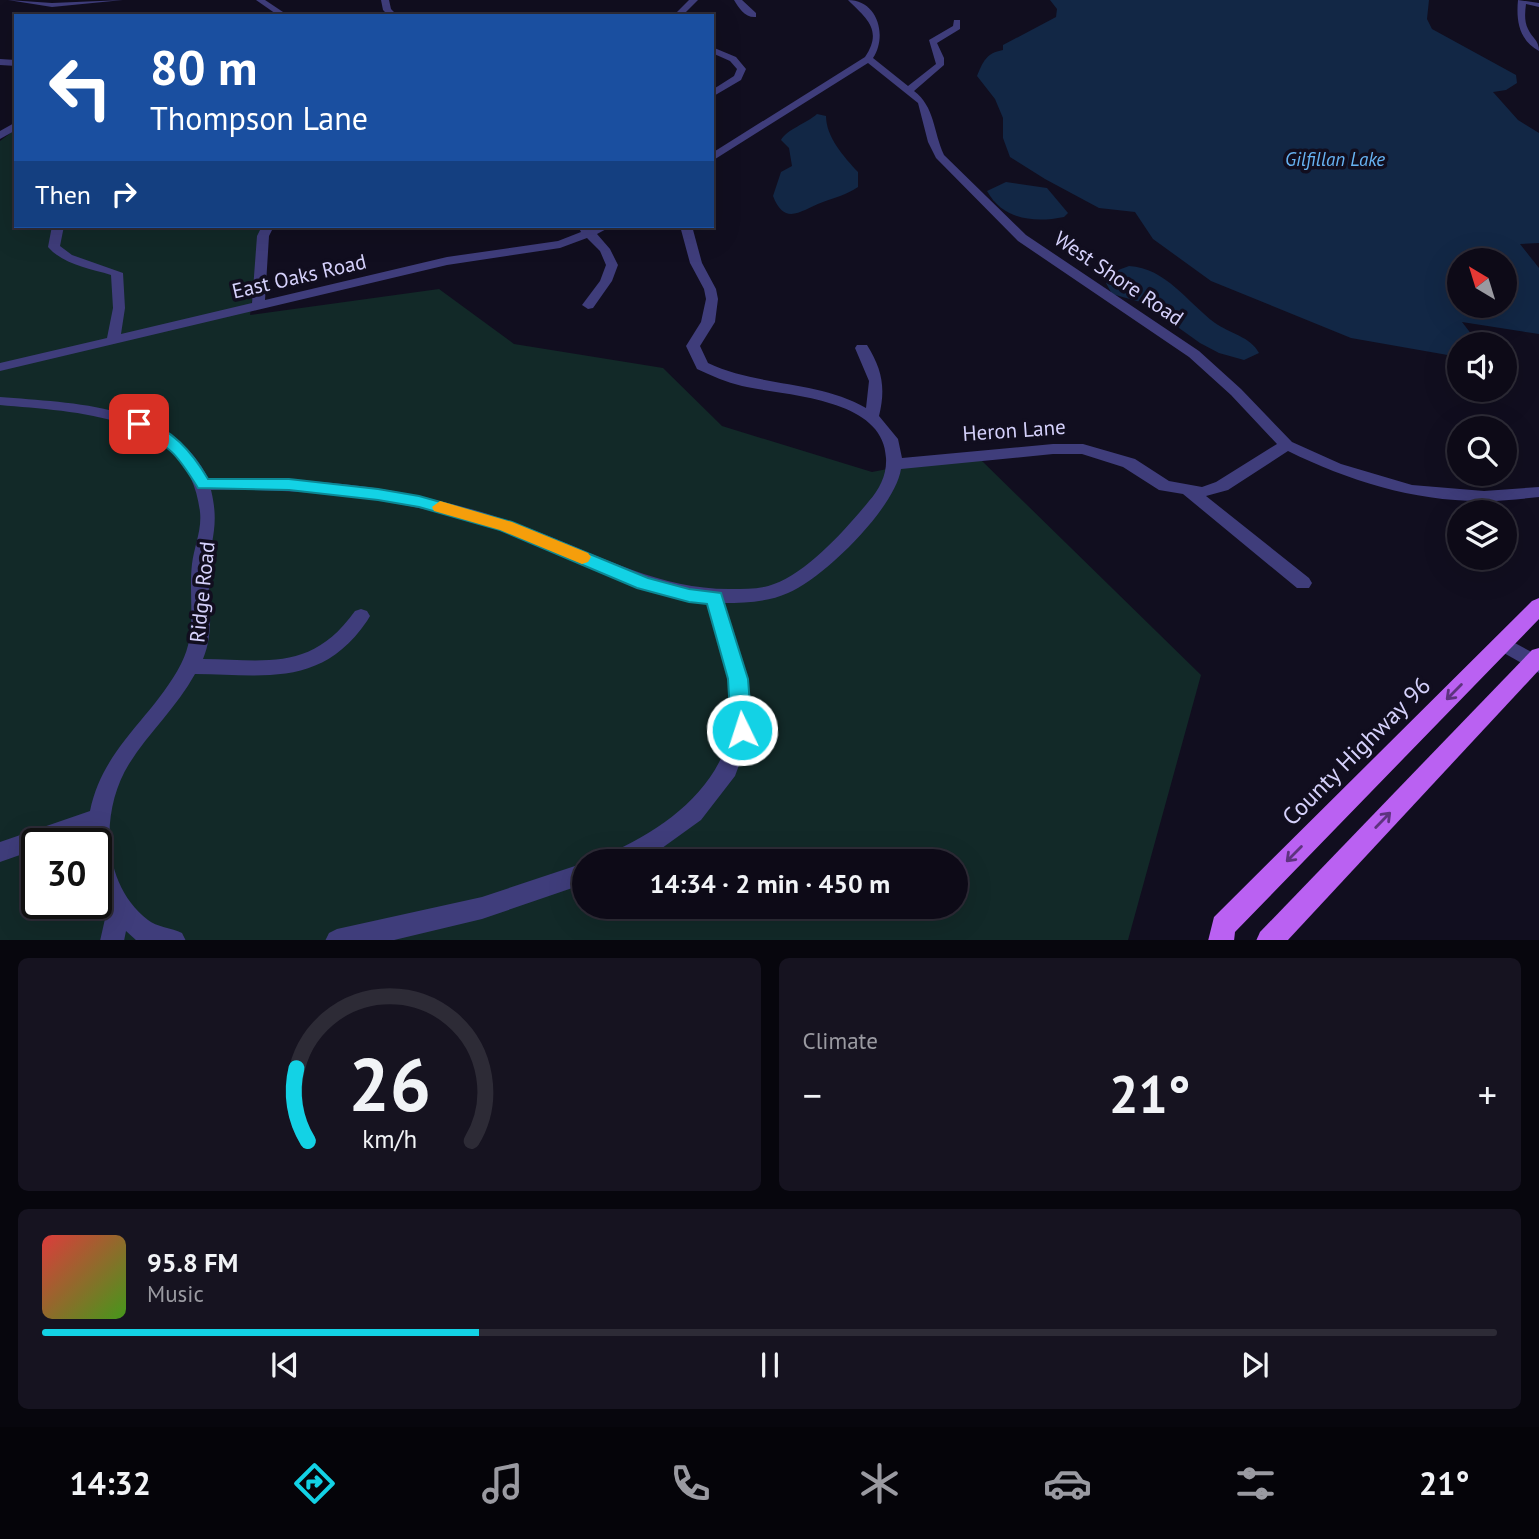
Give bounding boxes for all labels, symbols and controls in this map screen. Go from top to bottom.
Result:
text: 80 m [150,35,257,99]
icon: left [35,42,126,133]
text: Thompson Lane [150,97,368,139]
water label: Gilfillan Lake [1285,147,1385,171]
icon: right [105,175,143,213]
text: Then [35,178,91,211]
street label: West Shore Road [1049,225,1189,331]
street label: East Oaks Road [229,247,369,305]
north arrow [1447,248,1517,318]
map controls [1447,248,1517,570]
button: sound [1447,332,1517,402]
pin [109,394,169,454]
icon: arrive [120,405,158,443]
street label: Heron Lane [962,413,1066,447]
button: search [1447,416,1517,486]
button: layers [1447,500,1517,570]
street label: Ridge Road [183,540,221,644]
street label: County Highway 96 [1275,670,1437,832]
one-way arrow [1446,683,1463,700]
position arrow [705,693,779,767]
one-way arrow [1375,812,1392,829]
speed limit sign: 30 [21,828,112,919]
one-way arrow [1286,845,1303,862]
text: 14:34 · 2 min · 450 m [650,867,890,900]
text: Climate [803,1026,878,1055]
text: 26 [348,1037,431,1131]
text: 21° [1109,1060,1191,1127]
text: − [803,1070,822,1119]
text: + [1478,1070,1497,1119]
text: km/h [362,1122,417,1154]
text: 95.8 FM [147,1246,238,1279]
text: Music [147,1279,204,1308]
icon: previous [266,1346,304,1384]
icon: pause [751,1346,789,1384]
icon: next [1236,1346,1274,1384]
icon: directions [290,1459,339,1508]
icon: music [478,1459,527,1508]
icon: phone [666,1459,715,1508]
icon: climate [855,1459,904,1508]
icon: car [1043,1459,1092,1508]
icon: filters [1231,1459,1280,1508]
text: 14:32 [70,1462,151,1504]
text: 21° [1419,1462,1469,1504]

